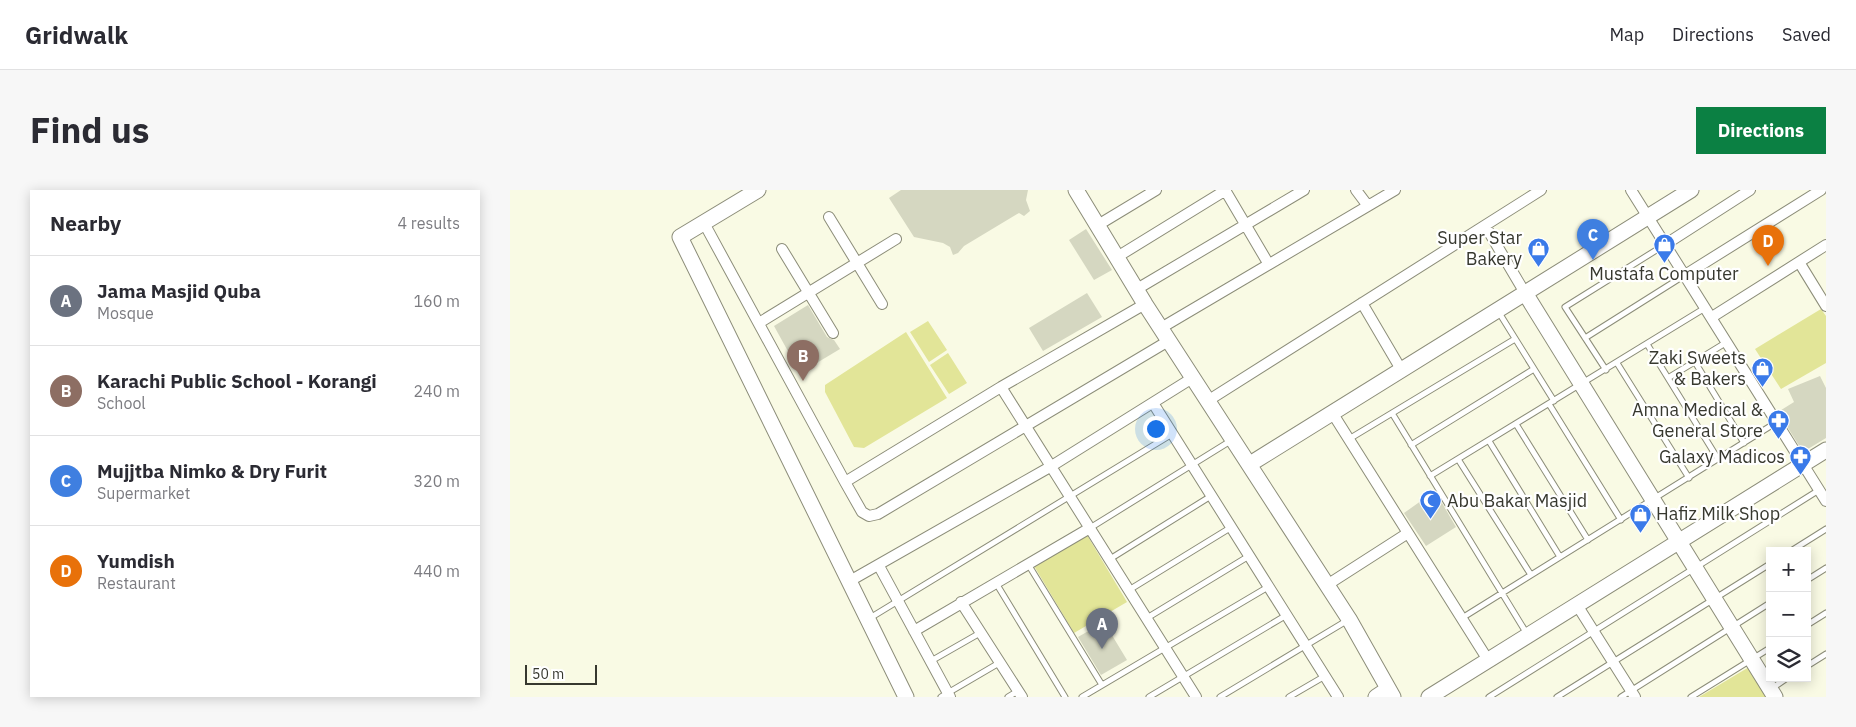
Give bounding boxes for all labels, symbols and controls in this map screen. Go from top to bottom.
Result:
text: Gridwalk [25,19,128,51]
text: Map [1609,23,1644,46]
text: Directions [1672,23,1754,46]
text: Saved [1782,23,1831,46]
text: Find us [30,107,149,153]
button: Directions [1696,107,1826,154]
text: Nearby [50,209,121,237]
text: 4 results [397,213,460,233]
pin: C [1577,219,1609,260]
pin: D [1752,225,1784,266]
place label: Super Star Bakery [1437,226,1522,270]
shop icon: Mustafa Computer [1652,232,1676,263]
shop icon: Super Star Bakery [1526,236,1550,267]
place label: Mustafa Computer [1589,262,1739,285]
text: Jama Masjid Quba [97,279,261,303]
text: A [61,291,71,311]
text: 160 m [413,291,460,311]
text: Mosque [97,303,154,323]
pin: B [787,340,819,381]
place label: Zaki Sweets & Bakers [1649,346,1746,390]
shop icon: Zaki Sweets & Bakers [1750,356,1774,387]
text: Karachi Public School - Korangi [97,369,377,393]
text: B [61,381,71,401]
text: 240 m [413,381,460,401]
text: School [97,393,146,413]
place label: Amna Medical & General Store [1632,398,1764,442]
pharmacy icon: Amna Medical & General Store [1767,408,1791,439]
your location [1143,416,1169,442]
place label: Galaxy Madicos [1659,445,1785,468]
pharmacy icon: Galaxy Madicos [1789,445,1813,476]
text: Mujjtba Nimko & Dry Furit [97,459,327,483]
text: C [61,471,71,491]
text: 320 m [413,471,460,491]
text: Supermarket [97,483,190,503]
mosque icon: Abu Bakar Masjid [1419,489,1443,520]
place label: Abu Bakar Masjid [1447,489,1587,512]
shop icon: Hafiz Milk Shop [1628,502,1652,533]
place label: Hafiz Milk Shop [1656,502,1780,525]
map controls [1766,547,1811,682]
button: + [1766,547,1811,592]
text: Yumdish [97,549,175,573]
text: D [60,561,72,581]
text: 440 m [413,561,460,581]
text: Restaurant [97,573,176,593]
button: − [1766,592,1811,637]
pin: A [1086,608,1118,649]
button: layers [1766,637,1811,682]
scale bar [525,662,598,685]
text: 50 m [532,665,564,683]

